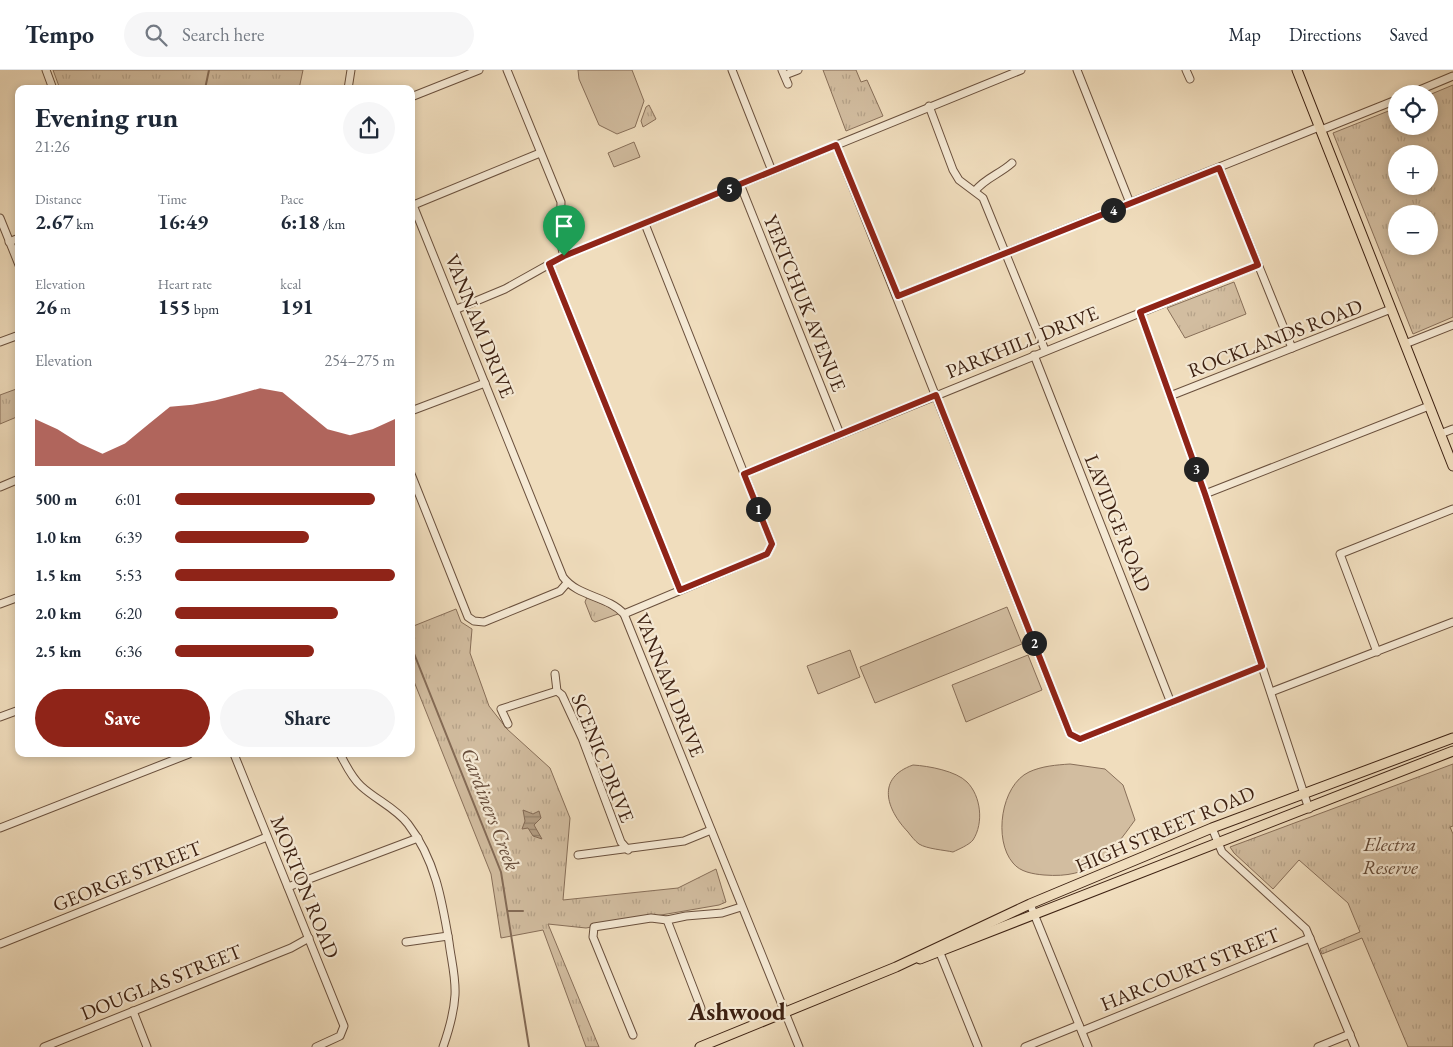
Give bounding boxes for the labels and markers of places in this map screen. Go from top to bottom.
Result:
pin: 5 [716,176,742,202]
pin: 4 [1100,198,1126,222]
pin [543,205,585,256]
pin: 3 [1184,456,1208,482]
pin: 1 [746,496,770,522]
pin: 2 [1022,630,1046,656]

